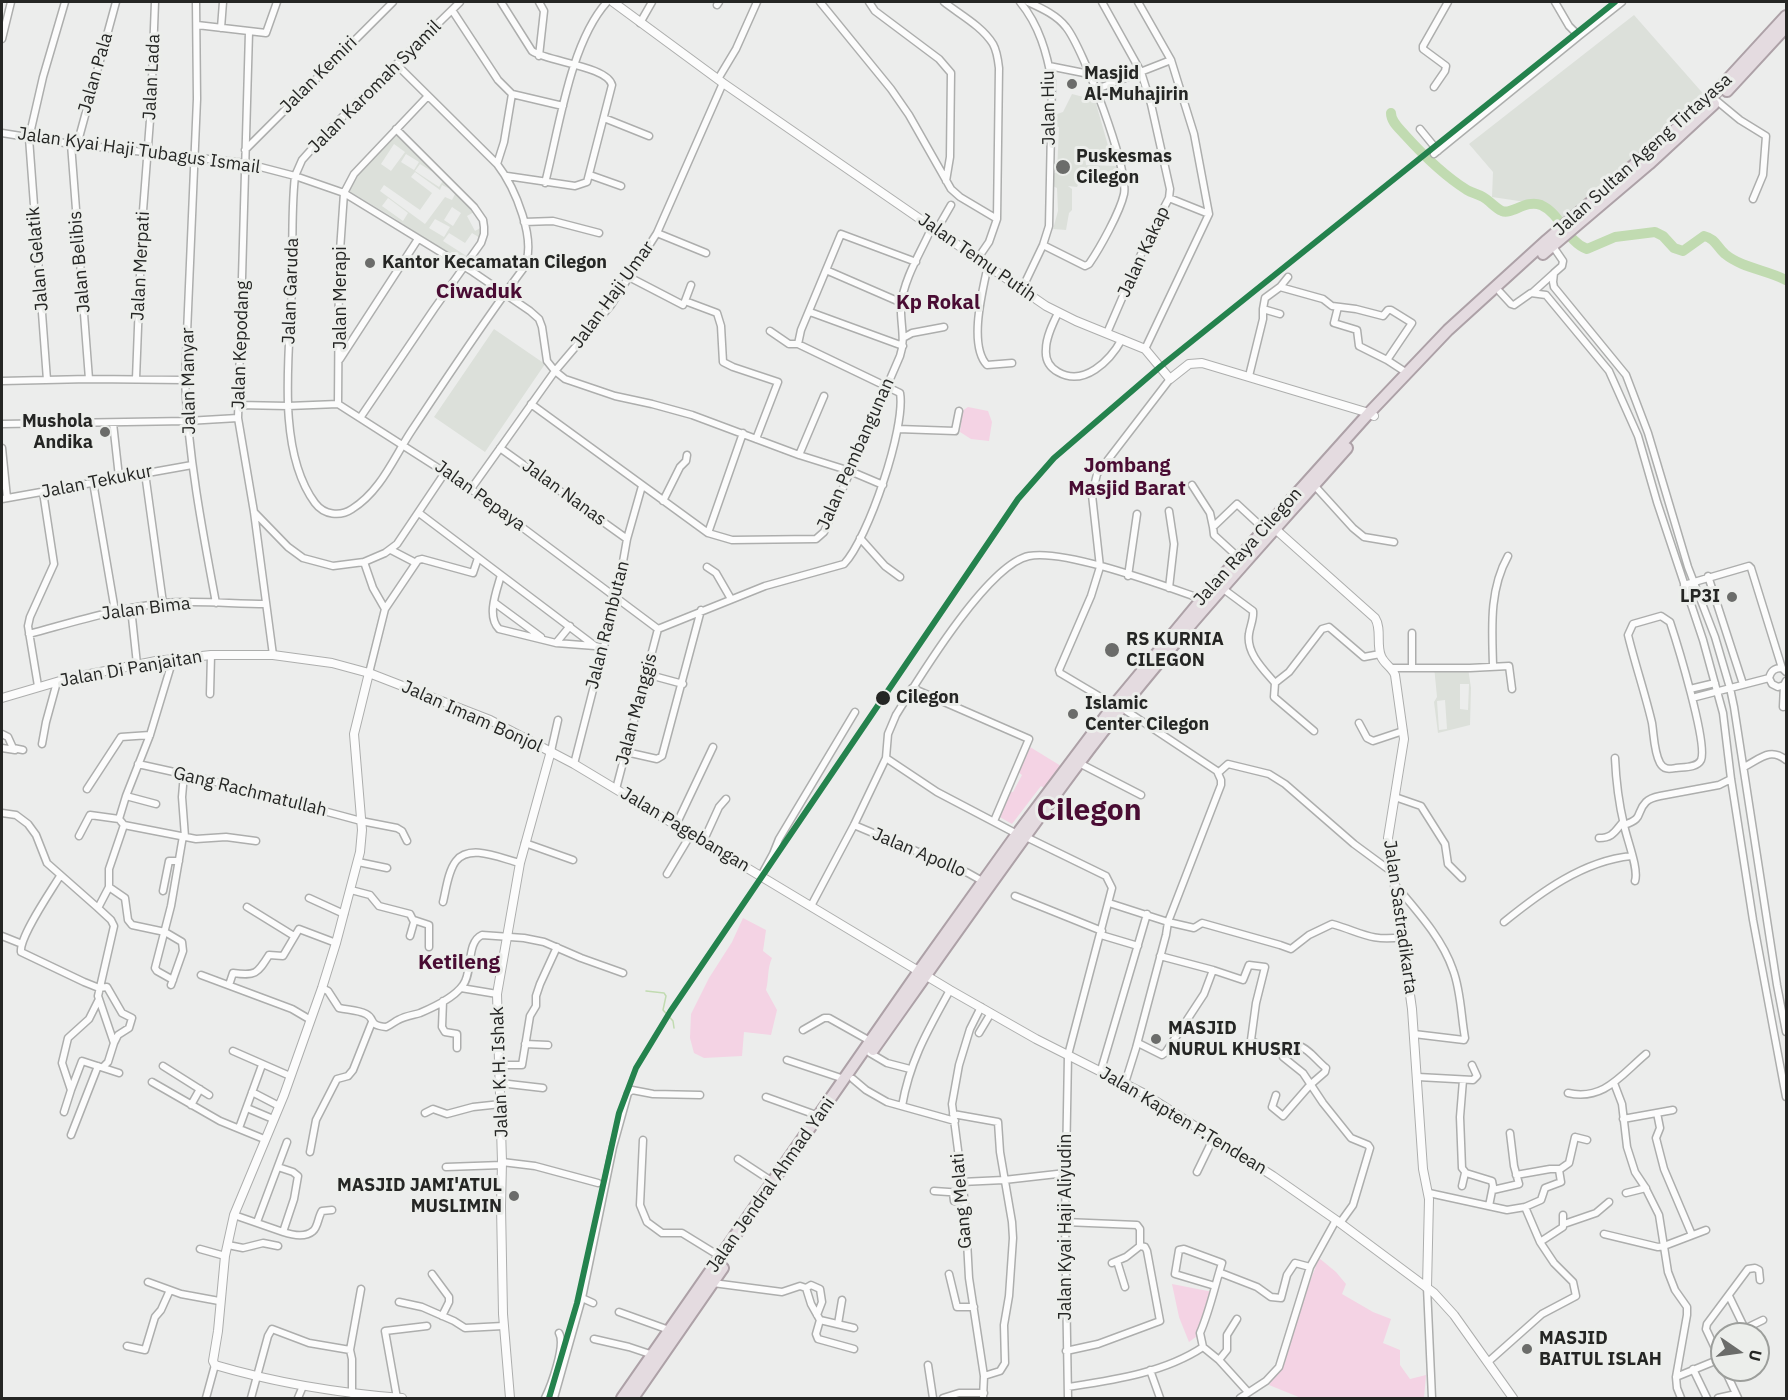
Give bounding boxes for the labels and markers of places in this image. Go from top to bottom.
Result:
place label: Masjid Al-Muhajirin [1084,63,1189,106]
marker: Masjid Al-Muhajirin [1065,77,1079,91]
place label: Puskesmas Cilegon [1076,146,1172,188]
marker: Puskesmas Cilegon [1054,158,1072,176]
place label: Kantor Kecamatan Cilegon [382,252,607,274]
marker: Kantor Kecamatan Cilegon [363,256,377,270]
place label: Mushola Andika [22,411,93,454]
marker: Mushola Andika [98,425,112,439]
place label: LP3I [1680,586,1720,608]
marker: LP3I [1725,590,1739,604]
place label: RS KURNIA CILEGON [1126,629,1224,672]
marker: RS KURNIA CILEGON [1103,641,1121,659]
place label: Cilegon [896,687,959,709]
marker: Cilegon [874,689,892,707]
place label: Islamic Center Cilegon [1085,693,1209,736]
marker: Islamic Center Cilegon [1066,707,1080,721]
place label: MASJID NURUL KHUSRI [1168,1018,1301,1060]
marker: MASJID NURUL KHUSRI [1149,1032,1163,1046]
place label: MASJID JAMI'ATUL MUSLIMIN [337,1175,502,1218]
marker: MASJID JAMI'ATUL MUSLIMIN [507,1189,521,1203]
place label: MASJID BAITUL ISLAH [1539,1328,1662,1370]
marker: MASJID BAITUL ISLAH [1520,1342,1534,1356]

